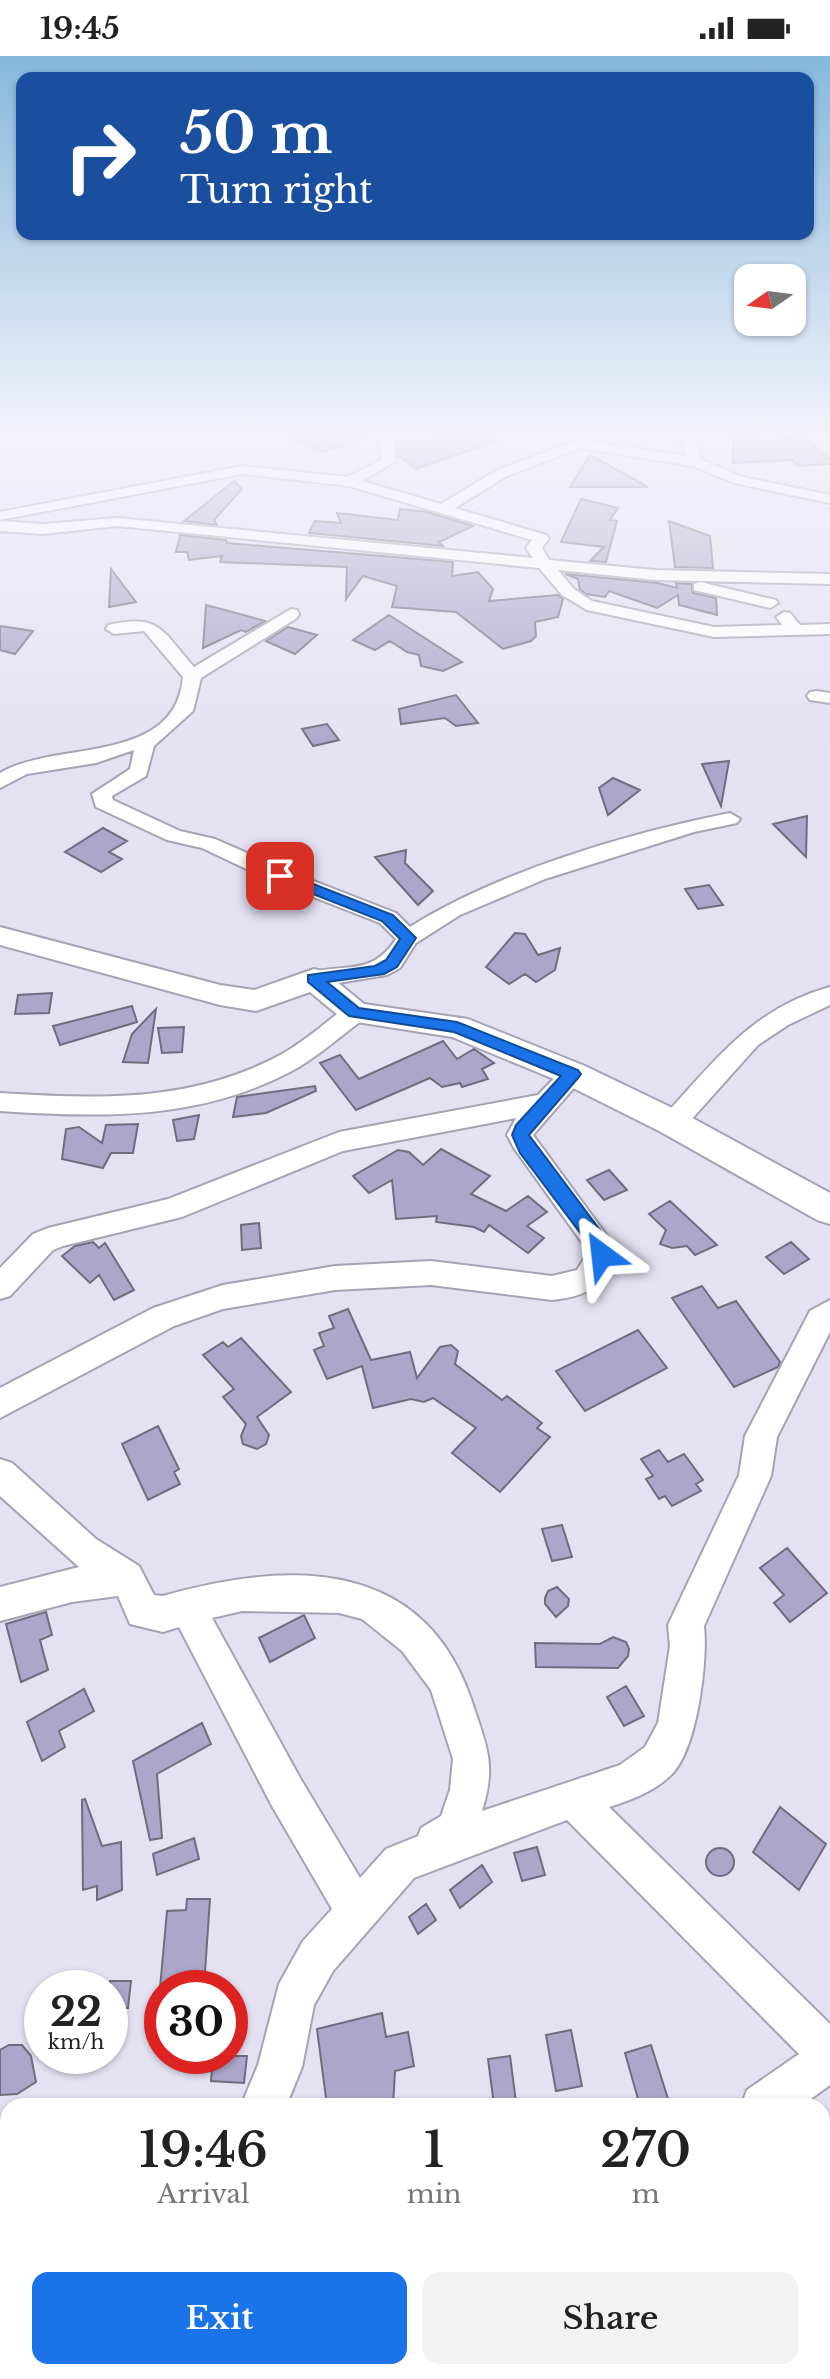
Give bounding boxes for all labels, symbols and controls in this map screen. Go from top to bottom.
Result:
text: 19:45 [40,10,120,47]
text: 50 m [180,99,332,168]
icon: right [48,104,152,208]
text: Turn right [180,168,373,213]
north arrow [734,264,806,336]
map controls [734,264,806,336]
pin [246,842,314,910]
icon: arrive [258,854,302,898]
position arrow [560,1213,644,1297]
speed limit sign: 30 [144,1970,248,2074]
text: 22 [50,1987,102,2037]
text: km/h [48,2030,104,2054]
text: 19:46 [139,2120,268,2180]
text: 1 [424,2120,445,2180]
text: 270 [600,2120,691,2180]
text: Arrival [157,2178,249,2210]
text: min [407,2178,461,2210]
text: m [632,2178,660,2210]
button: Exit [32,2272,407,2364]
button: Share [423,2272,798,2364]

